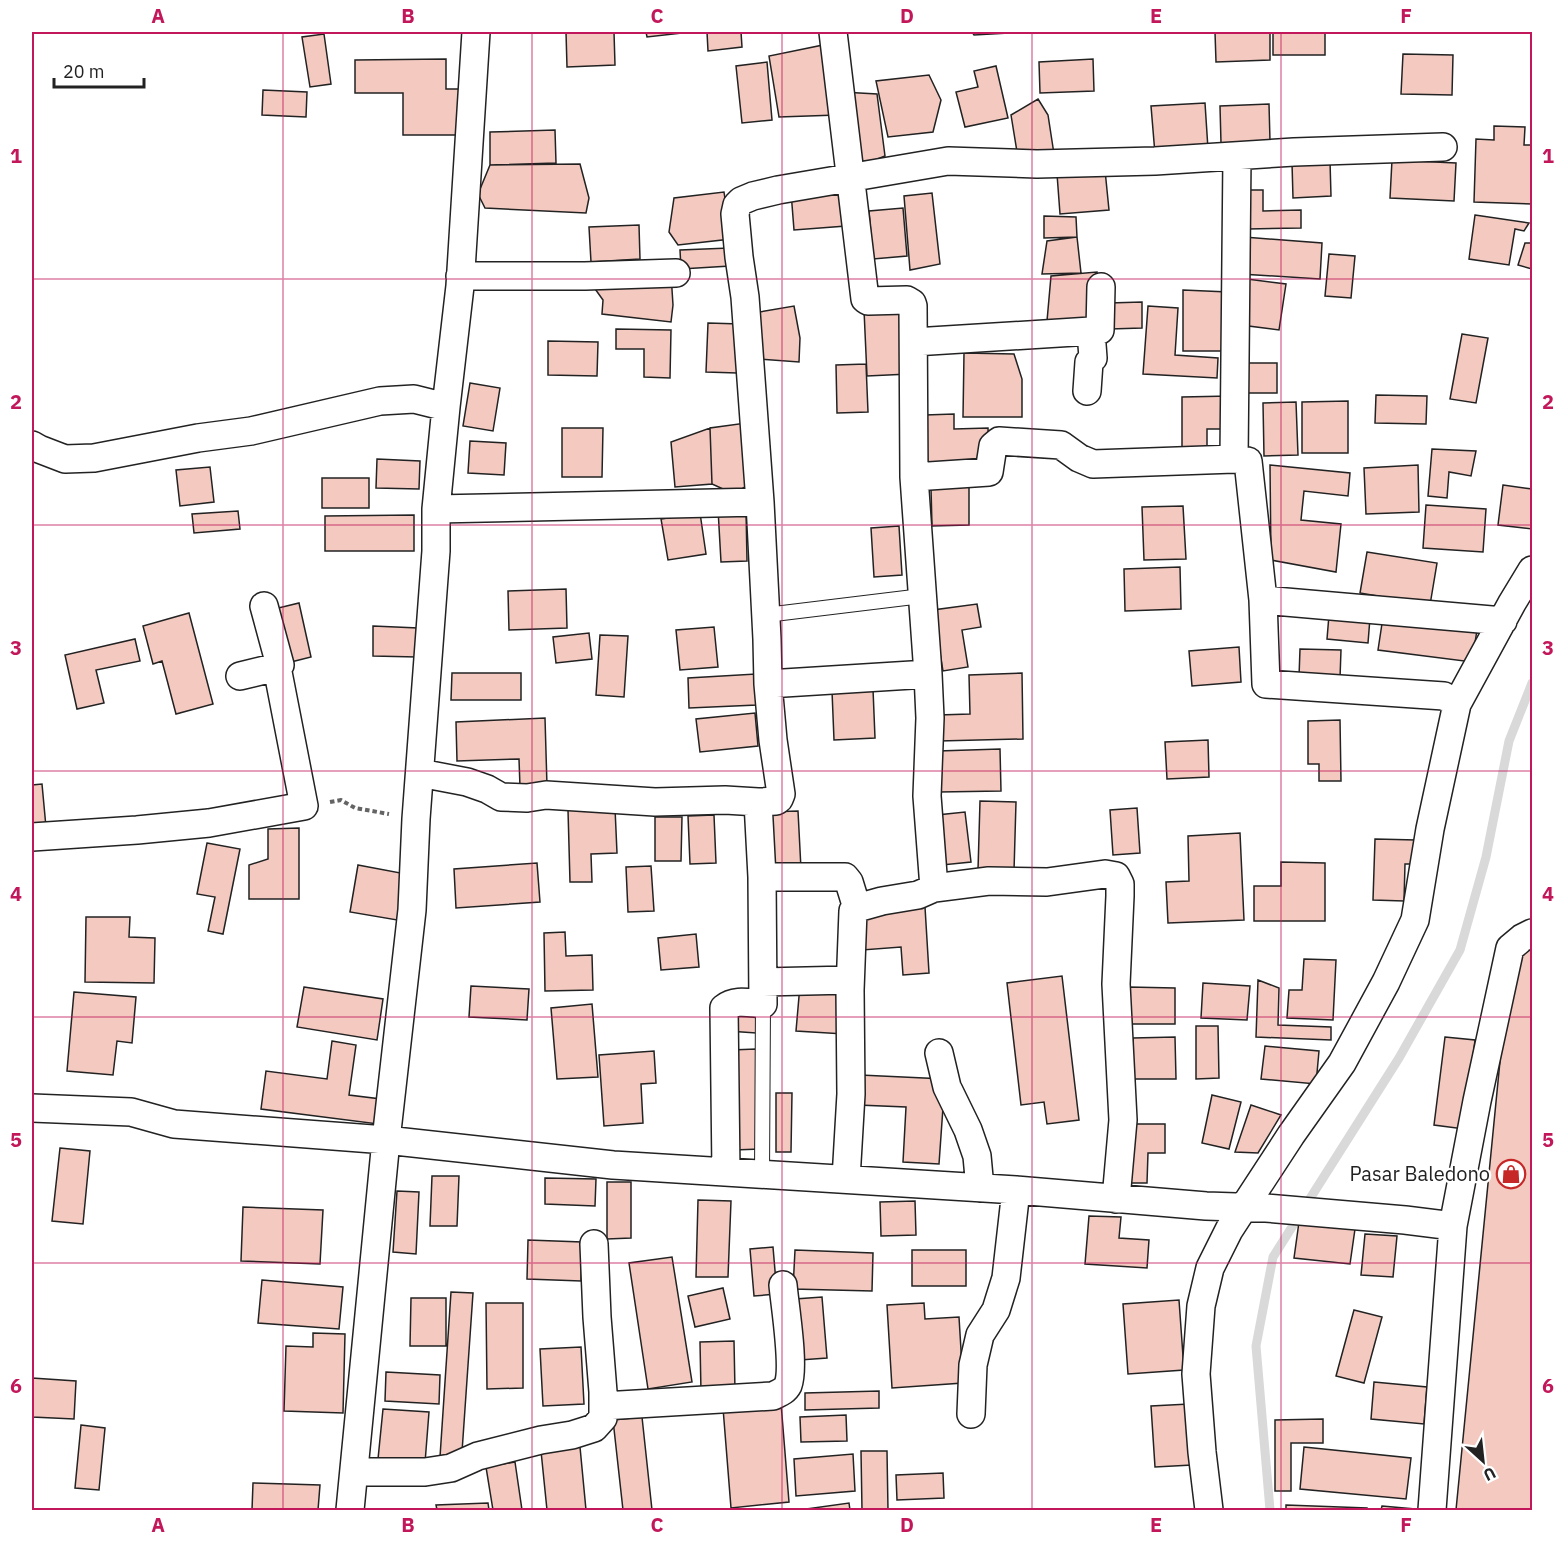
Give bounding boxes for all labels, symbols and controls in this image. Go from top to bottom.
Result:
text: A [151,2,165,29]
text: B [401,2,415,29]
text: C [650,2,664,29]
text: D [900,2,914,29]
text: E [1150,2,1162,29]
text: F [1400,2,1412,29]
scale bar [54,51,144,89]
text: 20 m [63,60,105,83]
text: 1 [10,142,22,169]
text: 1 [1542,142,1554,169]
text: 2 [10,388,22,415]
text: 2 [1542,388,1554,415]
text: 3 [10,634,22,661]
text: 3 [1542,634,1554,661]
text: 4 [10,880,22,907]
text: 4 [1542,880,1554,907]
text: 5 [10,1126,22,1153]
text: 5 [1542,1126,1554,1153]
shop icon: Pasar Baledono [1495,1158,1527,1190]
place label: Pasar Baledono [1349,1160,1490,1187]
text: 6 [10,1372,22,1399]
text: 6 [1542,1372,1554,1399]
north arrow [1453,1431,1513,1491]
text: U [1480,1463,1499,1486]
text: A [151,1511,165,1538]
text: B [401,1511,415,1538]
text: C [650,1511,664,1538]
text: D [900,1511,914,1538]
text: E [1150,1511,1162,1538]
text: F [1400,1511,1412,1538]

